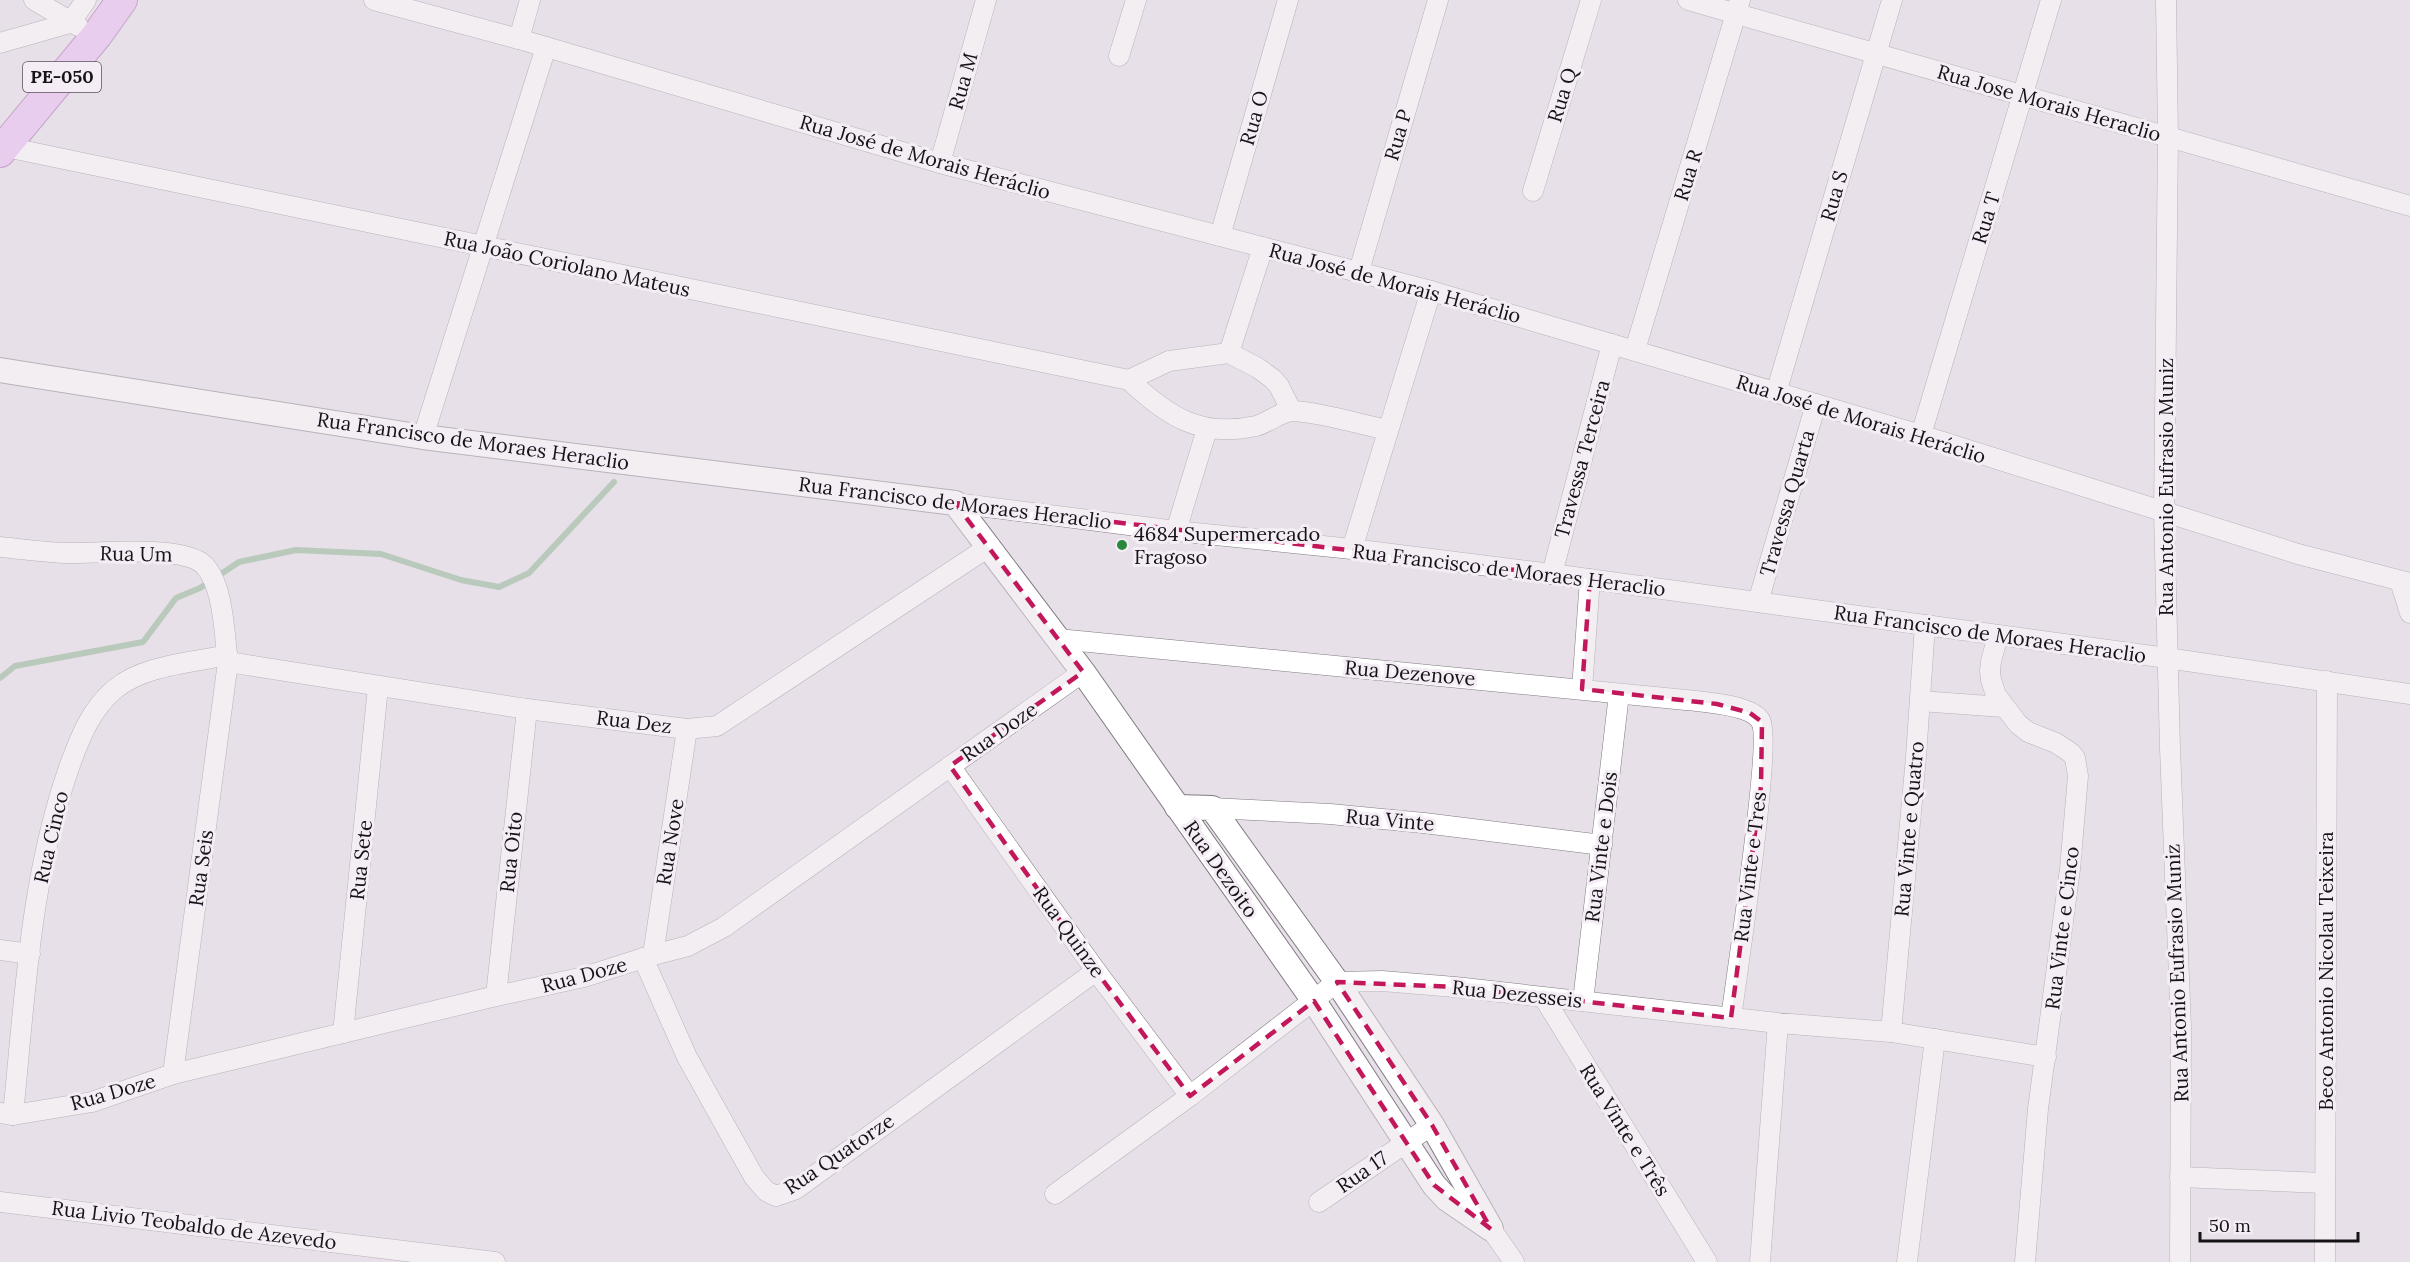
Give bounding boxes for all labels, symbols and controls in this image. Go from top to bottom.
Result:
street label: Rua M [942,49,983,112]
street label: Rua Jose Morais Heraclio [1934,59,2164,146]
road number: PE-050 [23,62,101,92]
street label: Rua Q [1541,64,1582,125]
street label: Rua O [1234,88,1273,148]
street label: Rua P [1378,106,1417,163]
street label: Rua José de Morais Heráclio [797,109,1053,204]
street label: Rua R [1668,146,1707,204]
street label: Rua S [1814,168,1853,224]
street label: Rua T [1966,189,2005,247]
street label: Rua João Coriolano Mateus [442,225,693,302]
street label: Rua José de Morais Heráclio [1266,237,1524,328]
street label: Rua Antonio Eufrasio Muniz [2153,358,2178,616]
street label: Rua José de Morais Heráclio [1733,369,1989,468]
street label: Travessa Terceira [1548,377,1615,541]
street label: Rua Francisco de Moraes Heraclio [315,406,631,475]
street label: Travessa Quarta [1754,427,1819,579]
street label: Rua Francisco de Moraes Heraclio [797,471,1113,534]
place label: 4684 Supermercado Fragoso [1134,521,1320,569]
marker: 4684 Supermercado Fragoso [1115,538,1129,552]
street label: Rua Francisco de Moraes Heraclio [1351,538,1667,601]
street label: Rua Um [99,540,173,567]
street label: Rua Francisco de Moraes Heraclio [1832,599,2148,668]
street label: Rua Dezenove [1344,654,1477,691]
street label: Rua Doze [956,696,1042,767]
street label: Rua Dez [595,704,673,739]
street label: Rua Vinte e Quatro [1888,740,1929,918]
street label: Rua Vinte e Dois [1579,770,1622,924]
street label: Rua Cinco [28,788,73,886]
street label: Rua Vinte e Tres [1728,790,1771,944]
street label: Rua Nove [650,797,689,887]
street label: Rua Vinte [1345,803,1436,836]
street label: Rua Oito [494,810,527,894]
street label: Rua Dezoito [1179,815,1264,922]
street label: Rua Sete [344,818,377,901]
street label: Rua Seis [183,828,218,908]
street label: Beco Antonio Nicolau Teixeira [2313,831,2338,1111]
street label: Rua Antonio Eufrasio Muniz [2159,843,2194,1103]
street label: Rua Vinte e Cinco [2039,845,2084,1011]
street label: Rua Quinze [1028,881,1111,982]
street label: Rua Doze [538,951,630,998]
street label: Rua Dezesseis [1451,974,1583,1013]
street label: Rua Vinte e Três [1575,1059,1676,1201]
street label: Rua Doze [67,1067,159,1116]
street label: Rua Quatorze [779,1108,899,1199]
street label: Rua 17 [1331,1145,1392,1198]
street label: Rua Livio Teobaldo de Azevedo [50,1195,338,1254]
scale bar [2200,1205,2358,1243]
text: 50 m [2209,1214,2251,1237]

